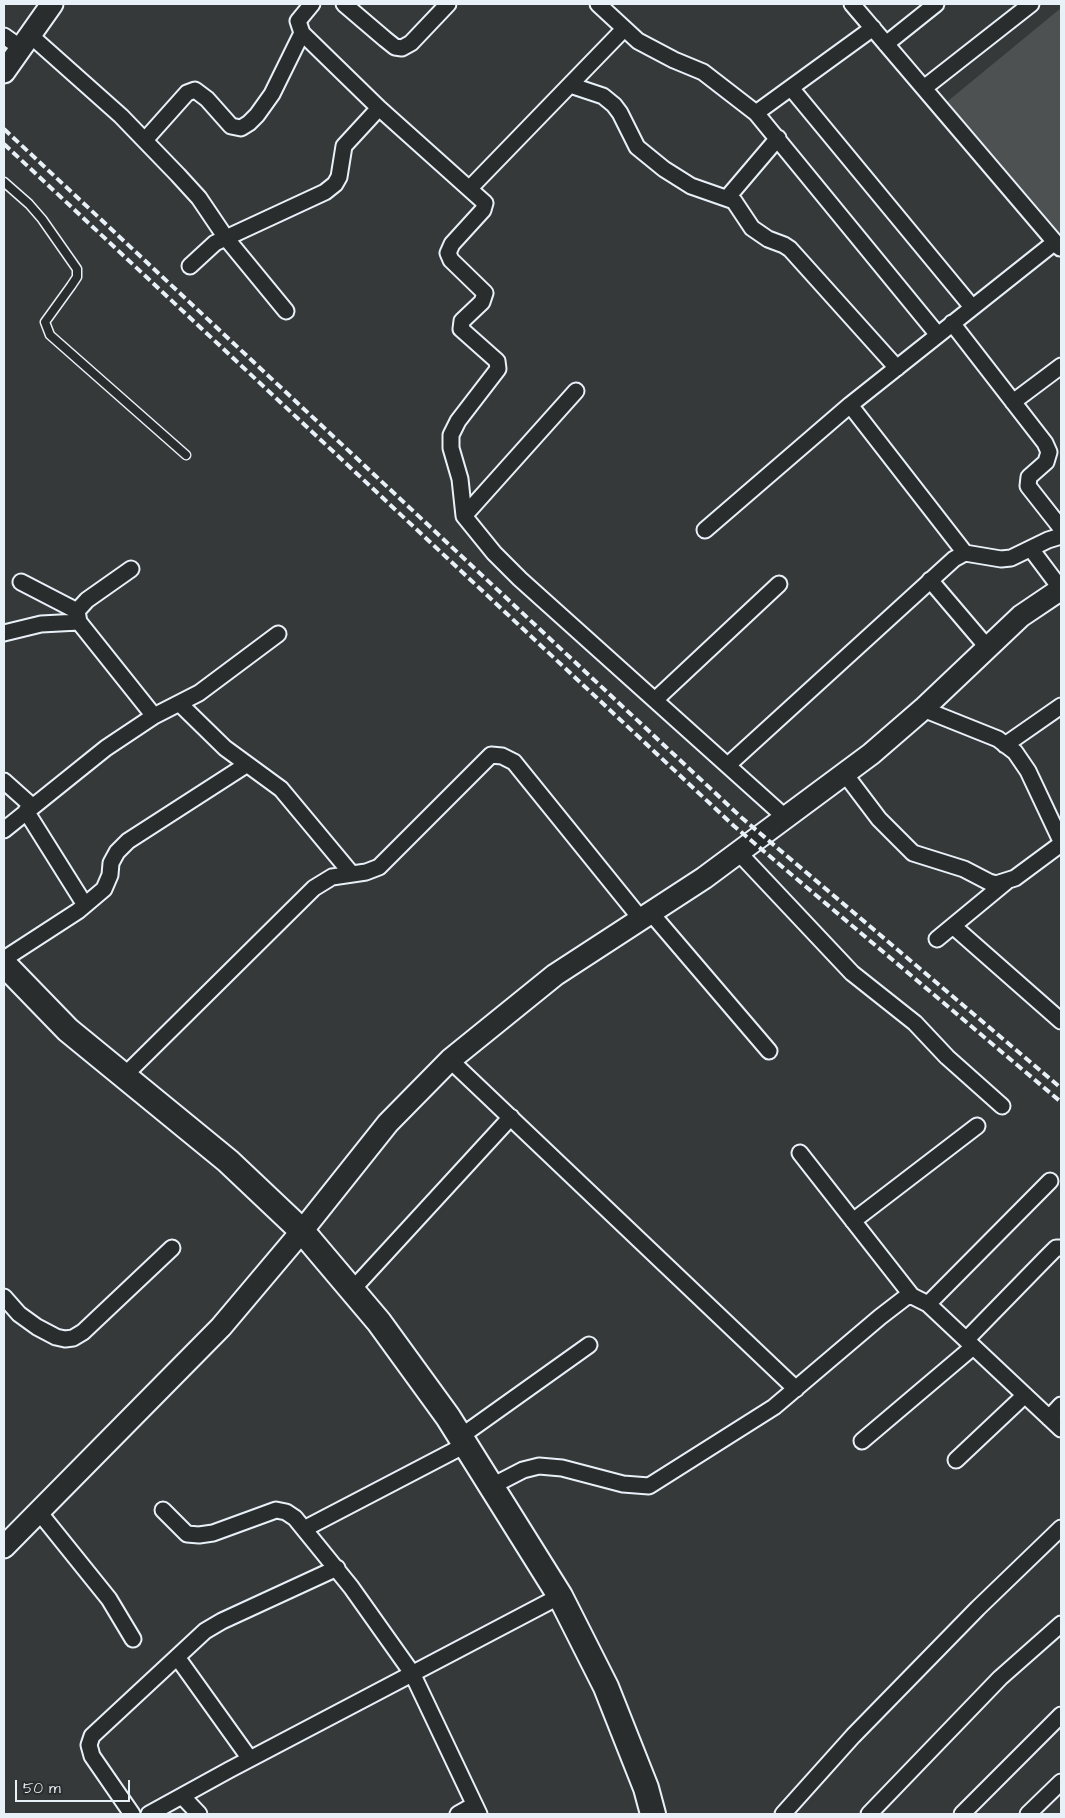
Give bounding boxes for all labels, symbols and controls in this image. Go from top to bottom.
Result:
scale bar [18,1770,132,1802]
text: 50 m [23,1778,61,1799]

